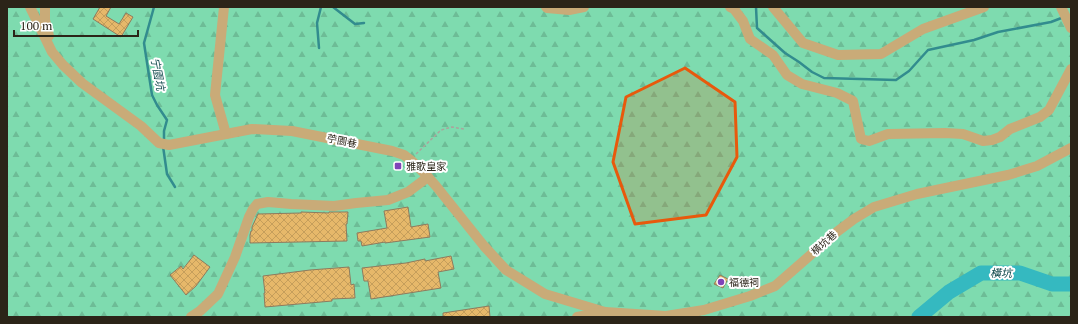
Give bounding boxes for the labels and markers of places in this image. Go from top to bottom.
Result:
place label: 雅歌皇家 [406,160,447,173]
marker: 雅歌皇家 [393,161,403,171]
place label: 福德祠 [729,276,759,289]
marker: 福德祠 [716,277,726,287]

